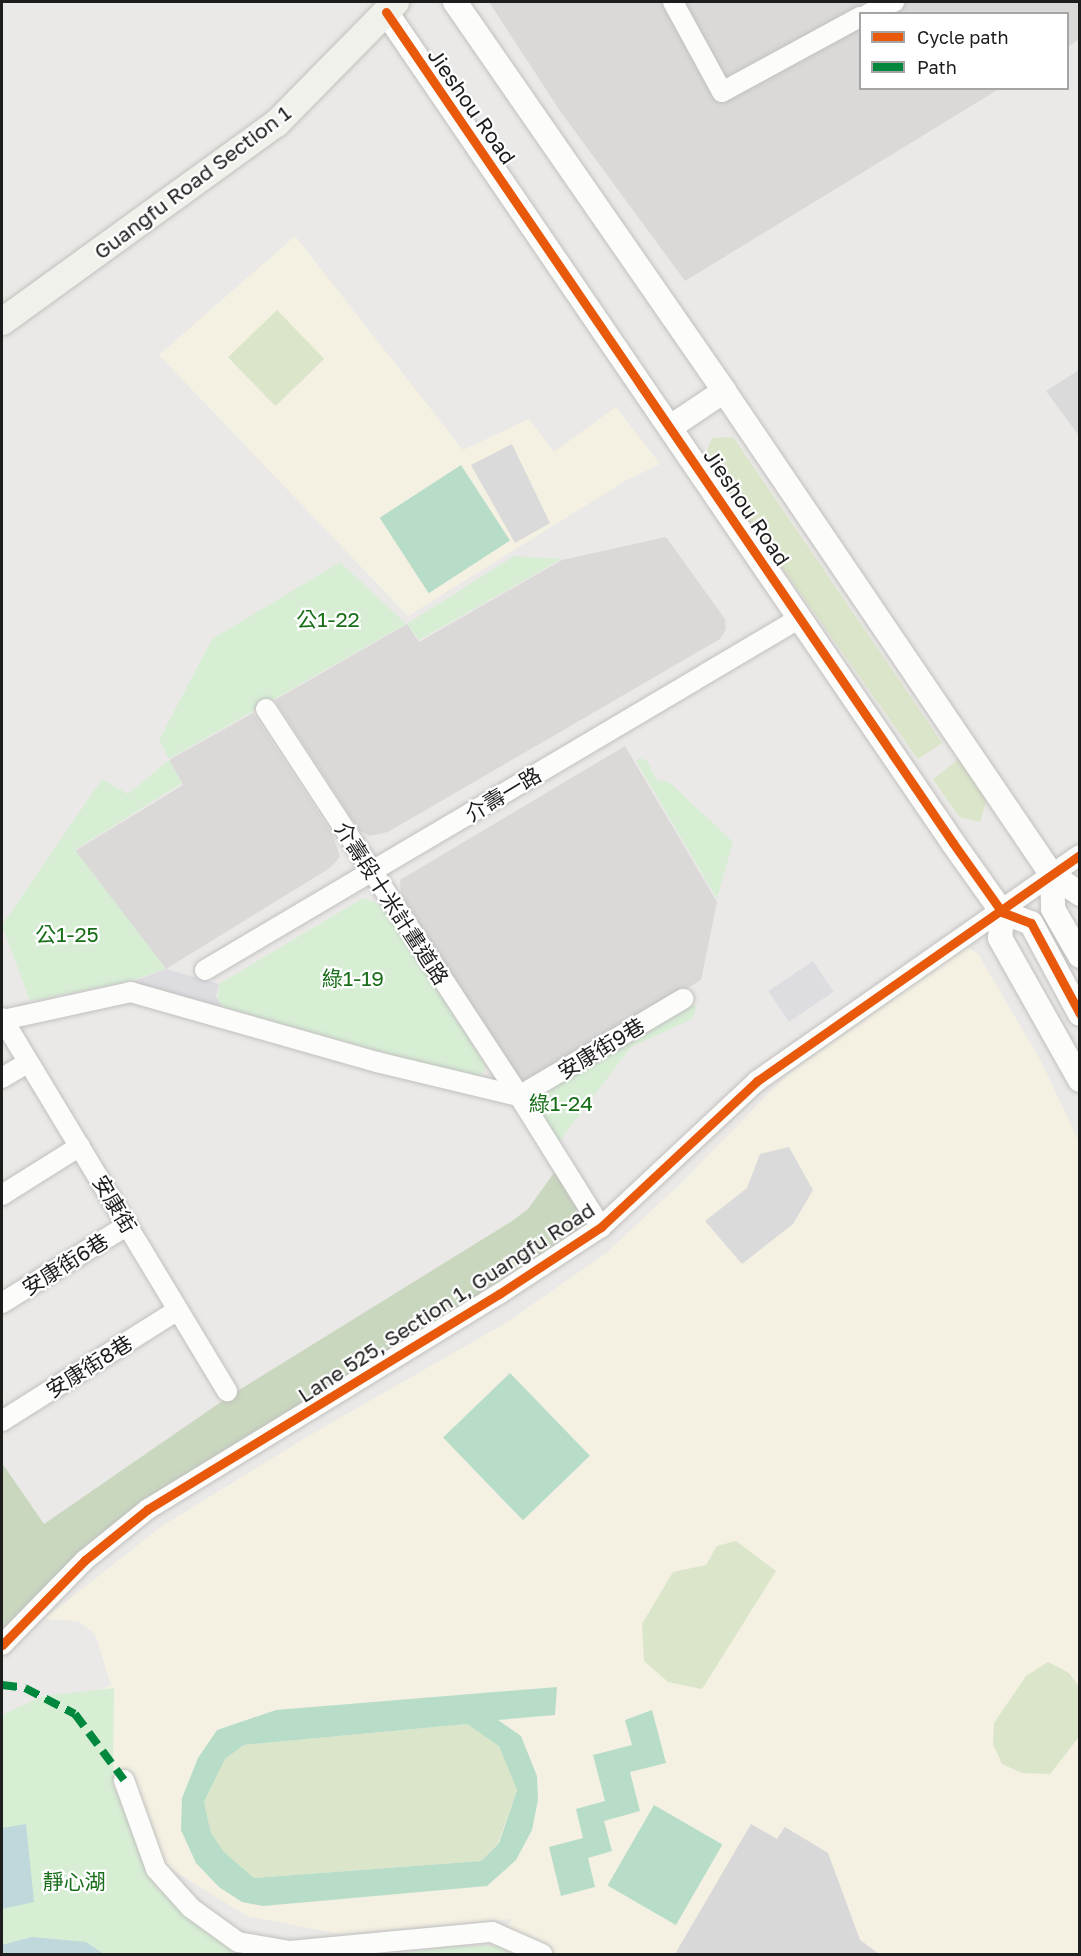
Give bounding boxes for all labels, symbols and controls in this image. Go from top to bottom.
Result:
legend [859,12,1069,90]
text: Cycle path [917,26,1009,48]
street label: Jieshou Road [423,43,521,169]
text: Path [917,56,957,78]
street label: Guangfu Road Section 1 [89,100,295,264]
street label: Jieshou Road [699,444,795,570]
park label: 公1-22 [296,606,360,632]
street label: 介壽一路 [461,762,545,826]
street label: 介壽段十米計畫道路 [330,817,454,989]
park label: 公1-25 [35,921,99,947]
park label: 綠1-19 [322,965,384,991]
street label: 安康街9巷 [553,1012,649,1084]
park label: 綠1-24 [529,1090,593,1116]
street label: 安康街 [88,1171,142,1237]
street label: Lane 525, Section 1, Guangfu Road [293,1197,599,1407]
street label: 安康街6巷 [17,1228,113,1300]
street label: 安康街8巷 [41,1330,137,1402]
park label: 靜心湖 [43,1868,105,1894]

